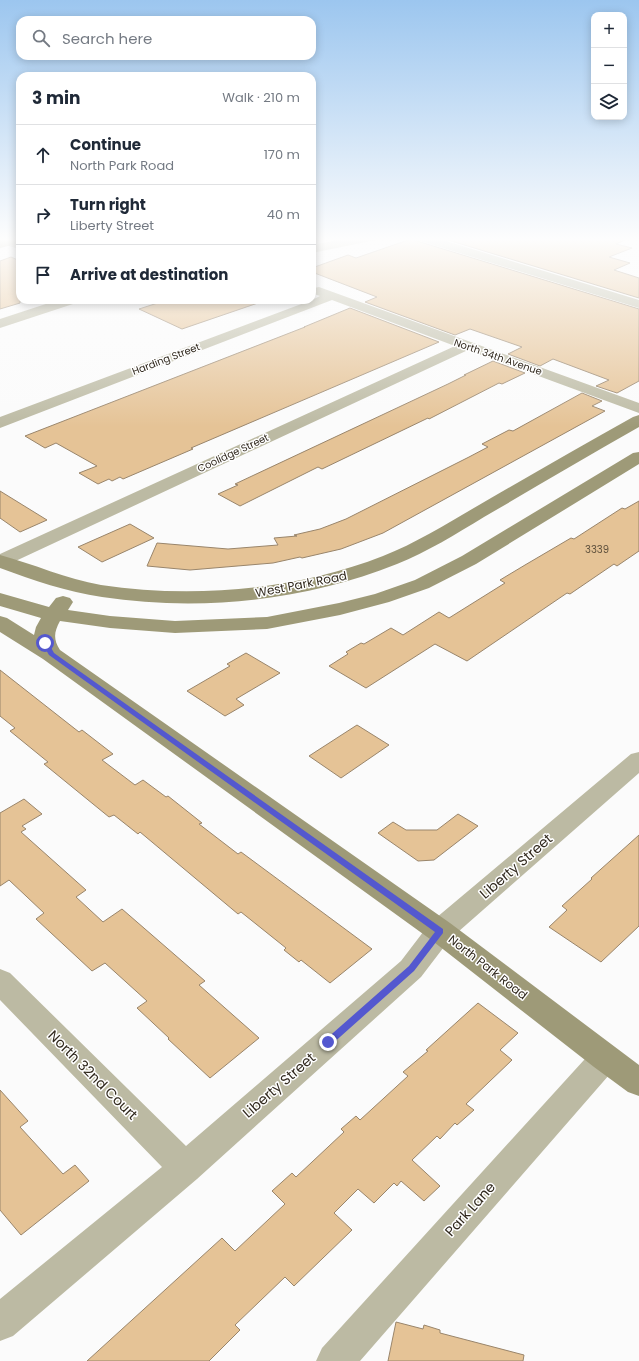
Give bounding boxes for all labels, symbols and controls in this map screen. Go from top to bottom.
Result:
map controls [591,12,627,120]
button: + [591,12,627,48]
search box [16,16,316,60]
icon: search [30,27,52,49]
text: Search here [62,28,152,49]
button: − [591,48,627,84]
button: layers [591,84,627,120]
text: 3 min [32,86,80,110]
text: Walk · 210 m [222,88,300,107]
text: Continue [70,134,141,155]
icon: ahead [32,144,54,166]
text: 170 m [264,145,300,164]
text: North Park Road [70,156,174,175]
text: Turn right [70,194,146,215]
icon: right [32,204,54,226]
text: 40 m [267,205,300,224]
text: Liberty Street [70,216,154,235]
icon: arrive [32,264,54,286]
text: Arrive at destination [70,264,228,285]
street label: North 34th Avenue [452,335,544,379]
street label: Harding Street [130,339,203,379]
street label: Coolidge Street [195,430,271,476]
house number: 3339 [585,542,609,557]
street label: West Park Road [254,567,348,601]
route start [36,634,54,652]
street label: Liberty Street [475,829,557,903]
street label: North Park Road [445,931,531,1003]
street label: North 32nd Court [44,1026,142,1124]
route end [319,1033,337,1051]
street label: Liberty Street [238,1048,320,1122]
street label: Park Lane [440,1177,500,1241]

